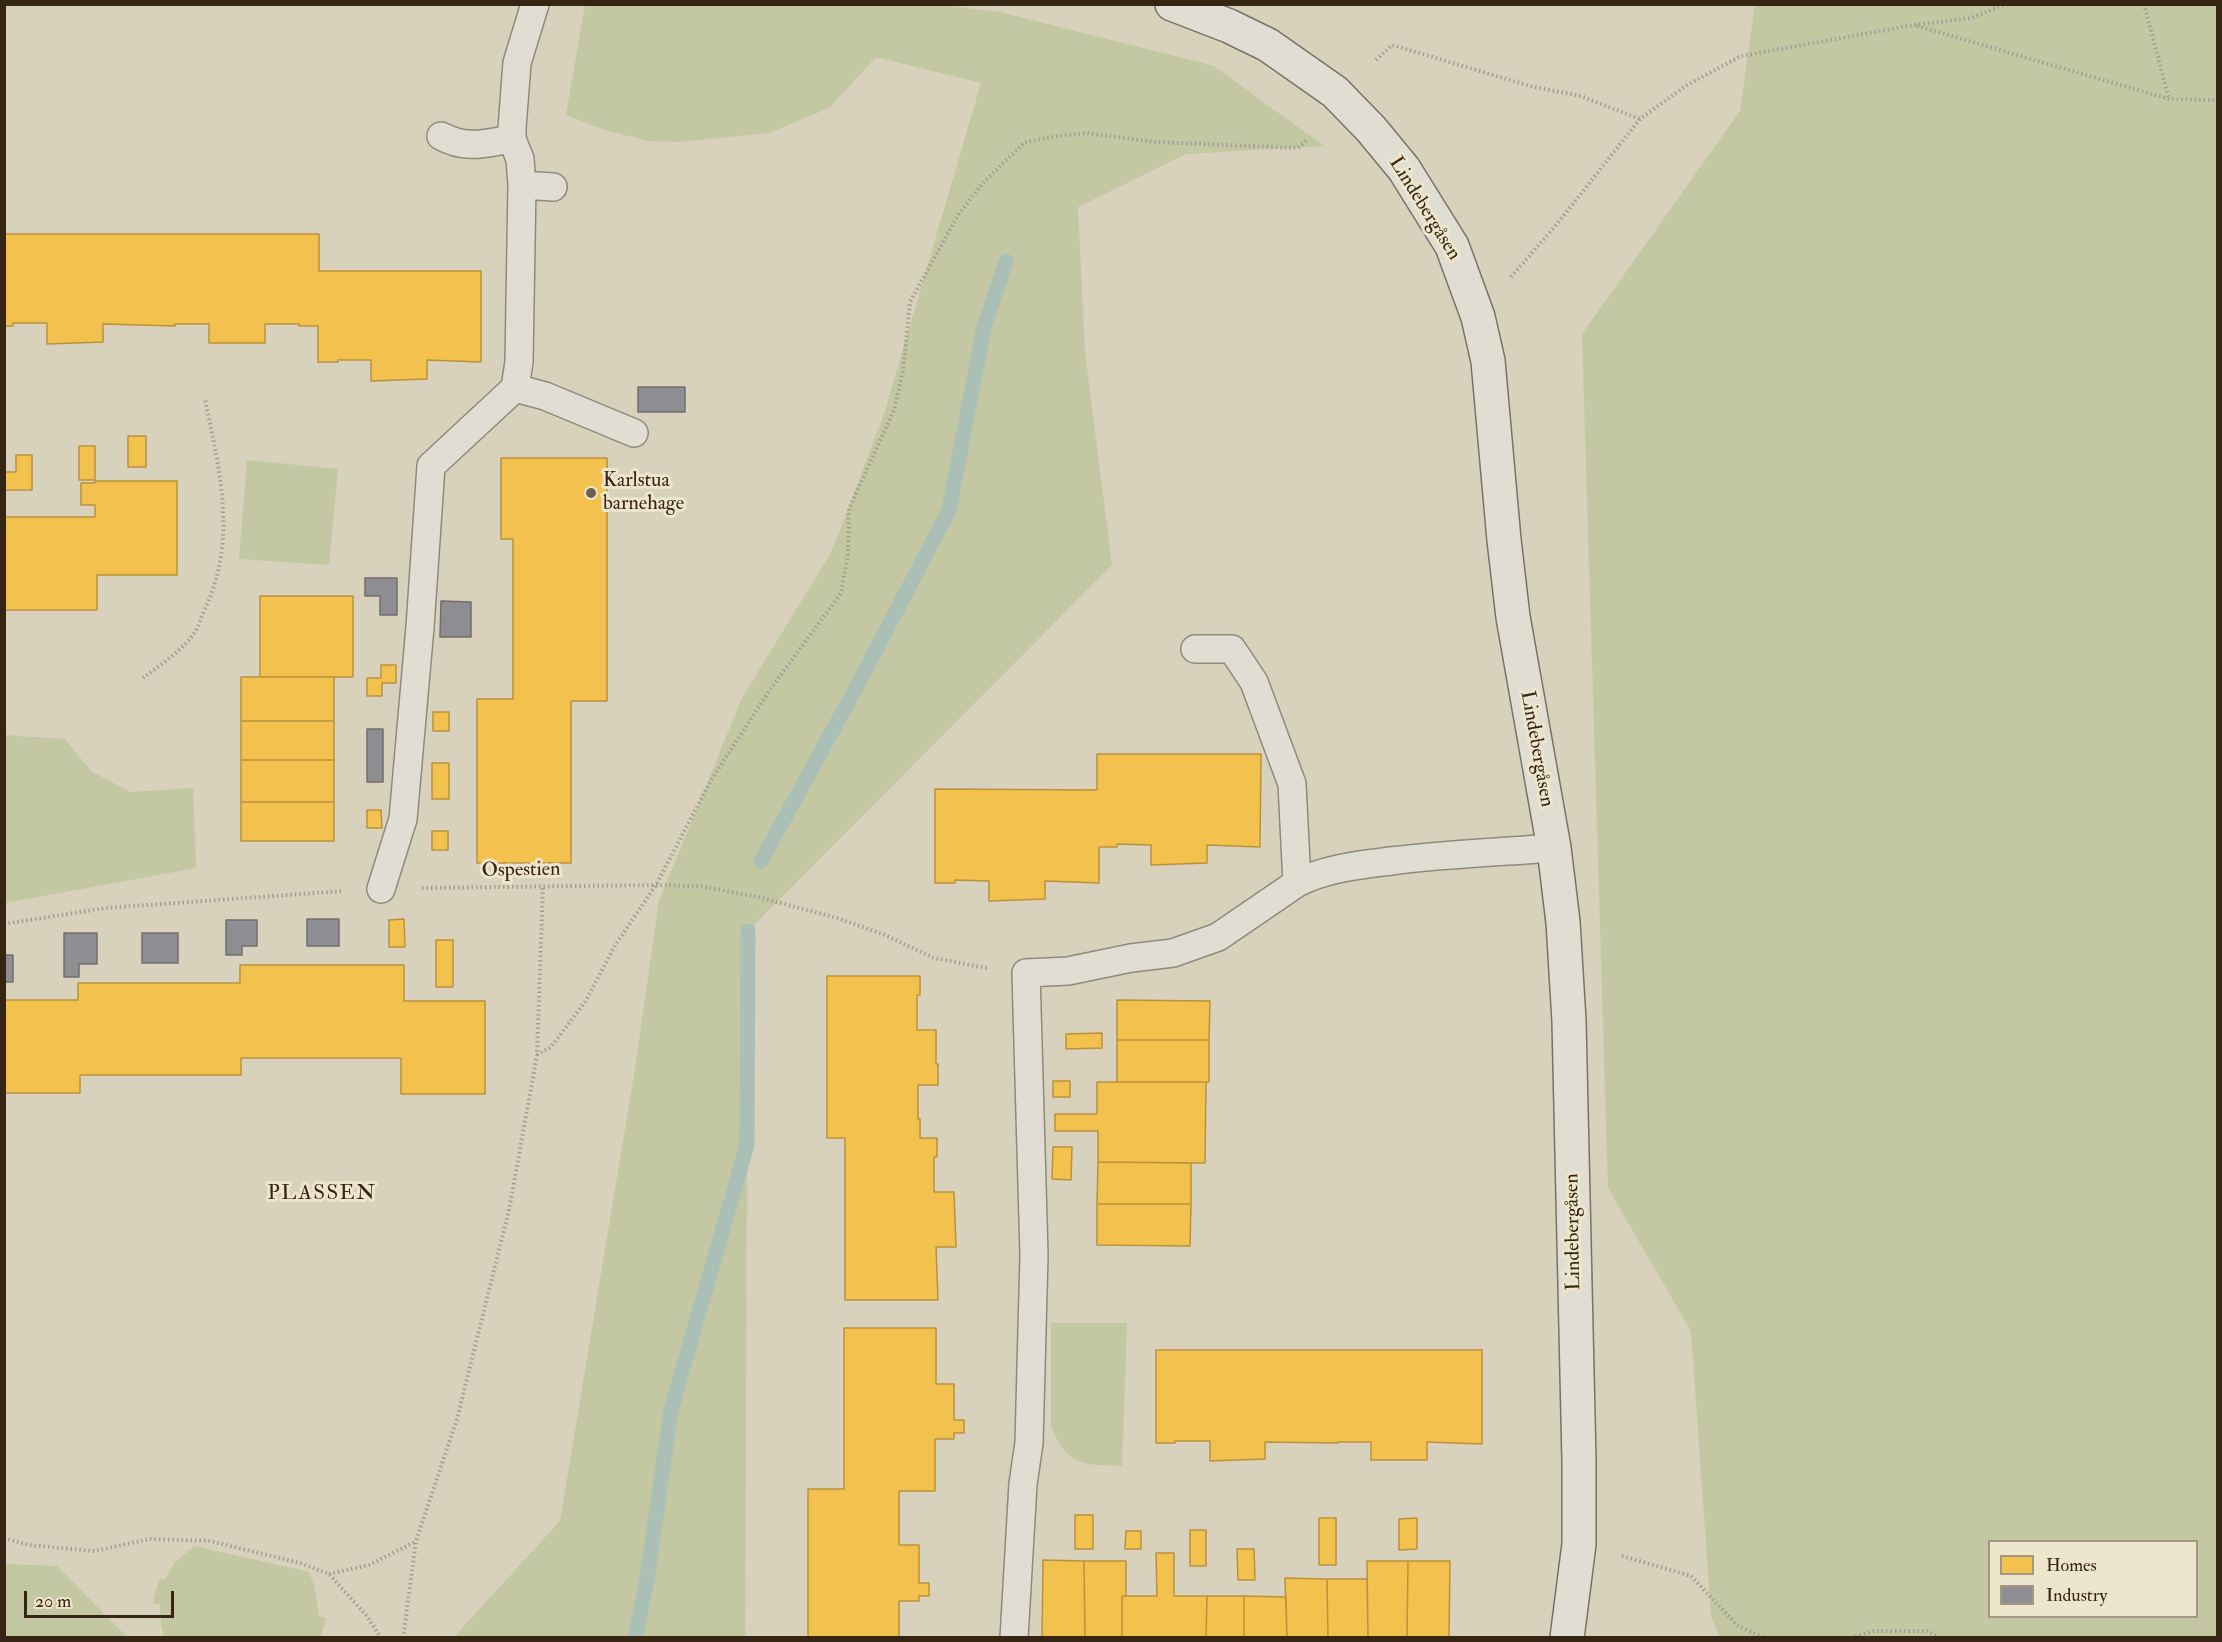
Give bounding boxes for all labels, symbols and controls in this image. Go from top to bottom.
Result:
street label: Lindebergåsen [1383,153,1465,265]
place label: Karlstua barnehage [603,470,684,517]
marker: Karlstua barnehage [584,486,598,500]
street label: Lindebergåsen [1514,689,1558,809]
street label: Ospestien [481,858,561,884]
street label: Lindebergåsen [1561,1173,1587,1291]
district label: PLASSEN [267,1181,377,1207]
legend [1988,1540,2198,1618]
text: Homes [2046,1554,2097,1577]
scale bar [27,1579,177,1617]
text: Industry [2046,1584,2107,1607]
text: 20 m [35,1590,71,1613]

